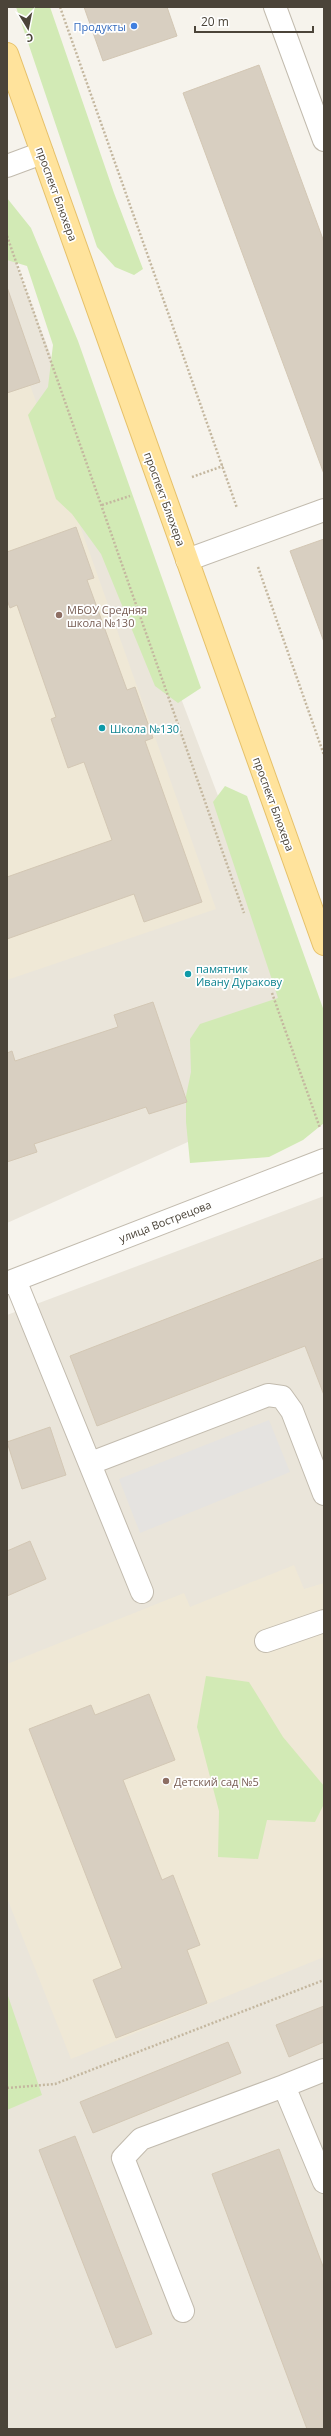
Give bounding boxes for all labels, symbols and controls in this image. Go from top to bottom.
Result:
north arrow [8,8,48,48]
scale bar [195,8,313,34]
text: 20 m [201,13,229,30]
place label: Продукты [74,19,126,34]
marker: Продукты [129,21,139,31]
text: С [25,30,35,46]
street label: проспект Блюхера [33,145,81,243]
street label: проспект Блюхера [141,450,189,548]
place label: МБОУ Средняя школа №130 [67,602,147,630]
marker: МБОУ Средняя школа №130 [54,610,64,620]
place label: Школа №130 [110,721,179,736]
marker: Школа №130 [97,723,107,733]
street label: проспект Блюхера [250,755,298,853]
place label: памятник Ивану Дуракову [196,961,283,989]
marker: памятник Ивану Дуракову [183,969,193,979]
street label: улица Вострецова [117,1196,213,1246]
place label: Детский сад №5 [174,1774,259,1789]
marker: Детский сад №5 [161,1776,171,1786]

